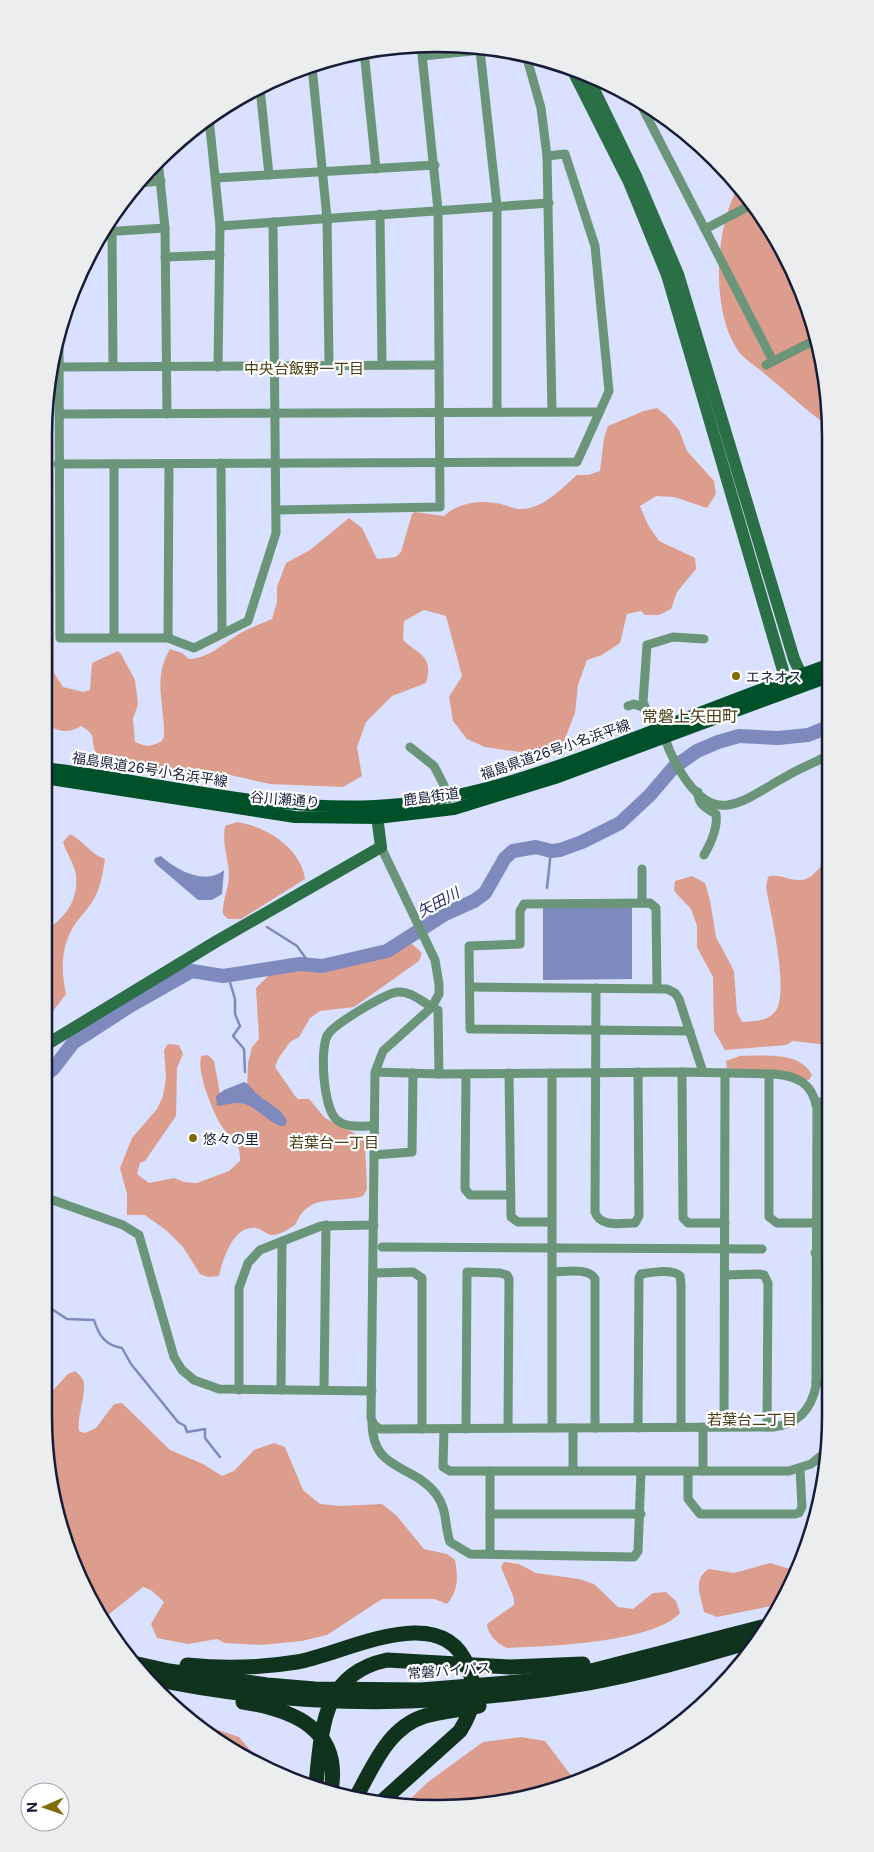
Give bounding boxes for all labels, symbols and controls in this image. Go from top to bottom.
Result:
district label: 中央台飯野一丁目 [244,359,364,378]
place label: エネオス [746,668,802,685]
marker: エネオス [730,670,742,682]
district label: 常磐上矢田町 [642,706,738,726]
street label: 福島県道26号小名浜平線 [478,715,632,783]
street label: 福島県道26号小名浜平線 [71,748,229,790]
street label: 鹿島街道 [402,784,460,808]
street label: 谷川瀬通り [249,787,321,811]
water label: 矢田川 [414,882,464,921]
place label: 悠々の里 [203,1130,259,1147]
marker: 悠々の里 [187,1132,199,1144]
district label: 若葉台一丁目 [289,1133,379,1152]
district label: 若葉台二丁目 [707,1410,797,1429]
street label: 常磐バイパス [407,1659,491,1681]
north arrow [20,1782,70,1832]
text: N [23,1802,40,1813]

